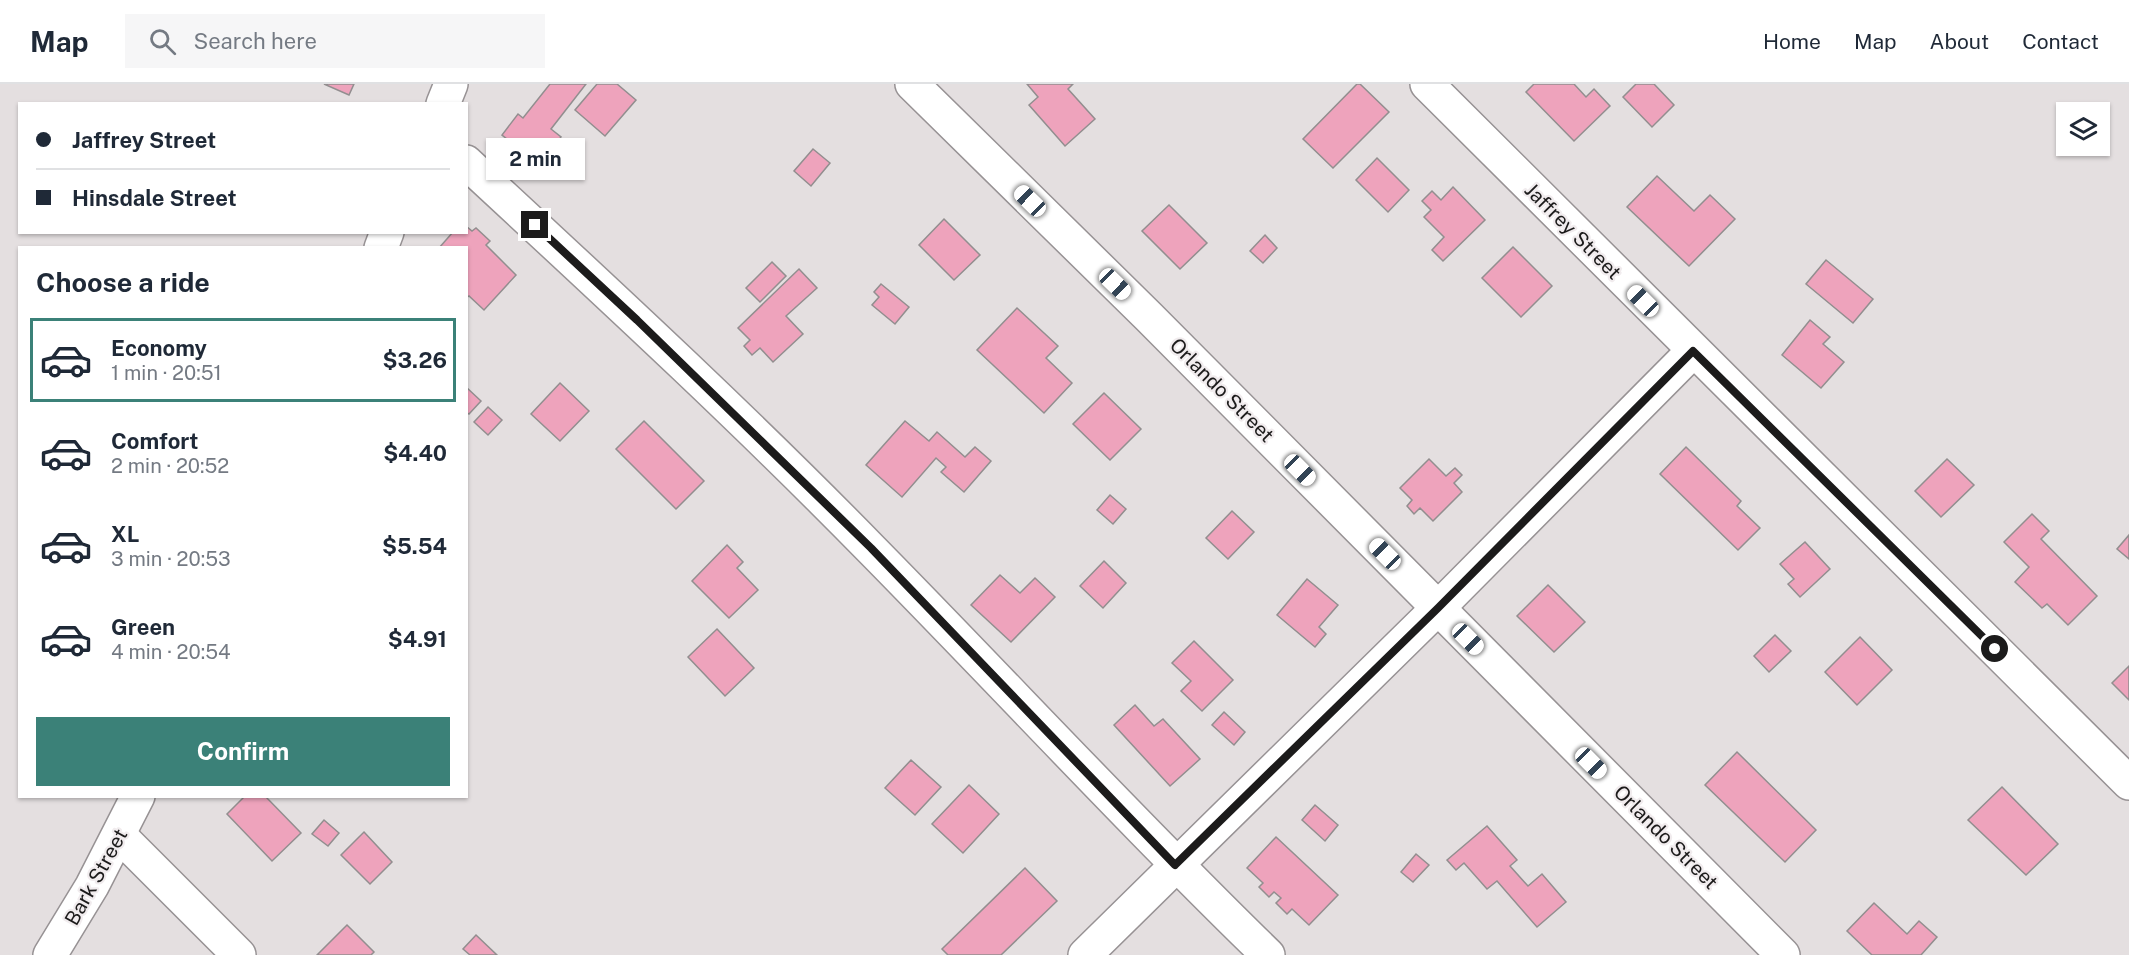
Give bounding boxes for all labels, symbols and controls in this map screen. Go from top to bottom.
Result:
search box [125,14,545,68]
text: Map [30,25,89,58]
icon: search [146,25,179,58]
text: Search here [194,28,317,54]
text: Home [1763,29,1821,54]
text: Map [1854,29,1897,54]
text: About [1930,29,1989,54]
text: Contact [2022,29,2099,54]
map controls [2056,102,2110,156]
button: layers [2056,102,2110,156]
text: Jaffrey Street [72,127,216,153]
callout: 2 min [486,138,584,180]
text: 2 min [509,147,562,171]
street label: Jaffrey Street [1520,178,1626,284]
car [1011,182,1049,220]
text: Hinsdale Street [72,185,237,211]
route end [521,211,548,238]
car [1096,265,1134,303]
text: Choose a ride [36,266,210,298]
car [1624,282,1662,320]
icon: car [39,333,93,387]
street label: Orlando Street [1165,333,1279,447]
text: Economy [111,335,207,361]
text: $3.26 [383,347,447,373]
text: 1 min · 20:51 [111,361,222,385]
icon: car [39,426,93,480]
text: Comfort [111,428,198,454]
text: $4.40 [383,440,447,466]
car [1281,451,1319,489]
text: 2 min · 20:52 [111,454,229,478]
icon: car [39,519,93,573]
text: XL [111,521,139,547]
text: $5.54 [382,533,447,559]
car [1366,535,1404,573]
text: 3 min · 20:53 [111,547,231,571]
icon: car [39,612,93,666]
text: Green [111,614,175,640]
car [1449,620,1487,658]
text: $4.91 [388,626,447,652]
route start [1981,635,2008,662]
text: 4 min · 20:54 [111,640,231,664]
button: Confirm [36,717,450,786]
car [1572,744,1610,782]
street label: Orlando Street [1609,780,1723,894]
street label: Bark Street [60,824,132,930]

